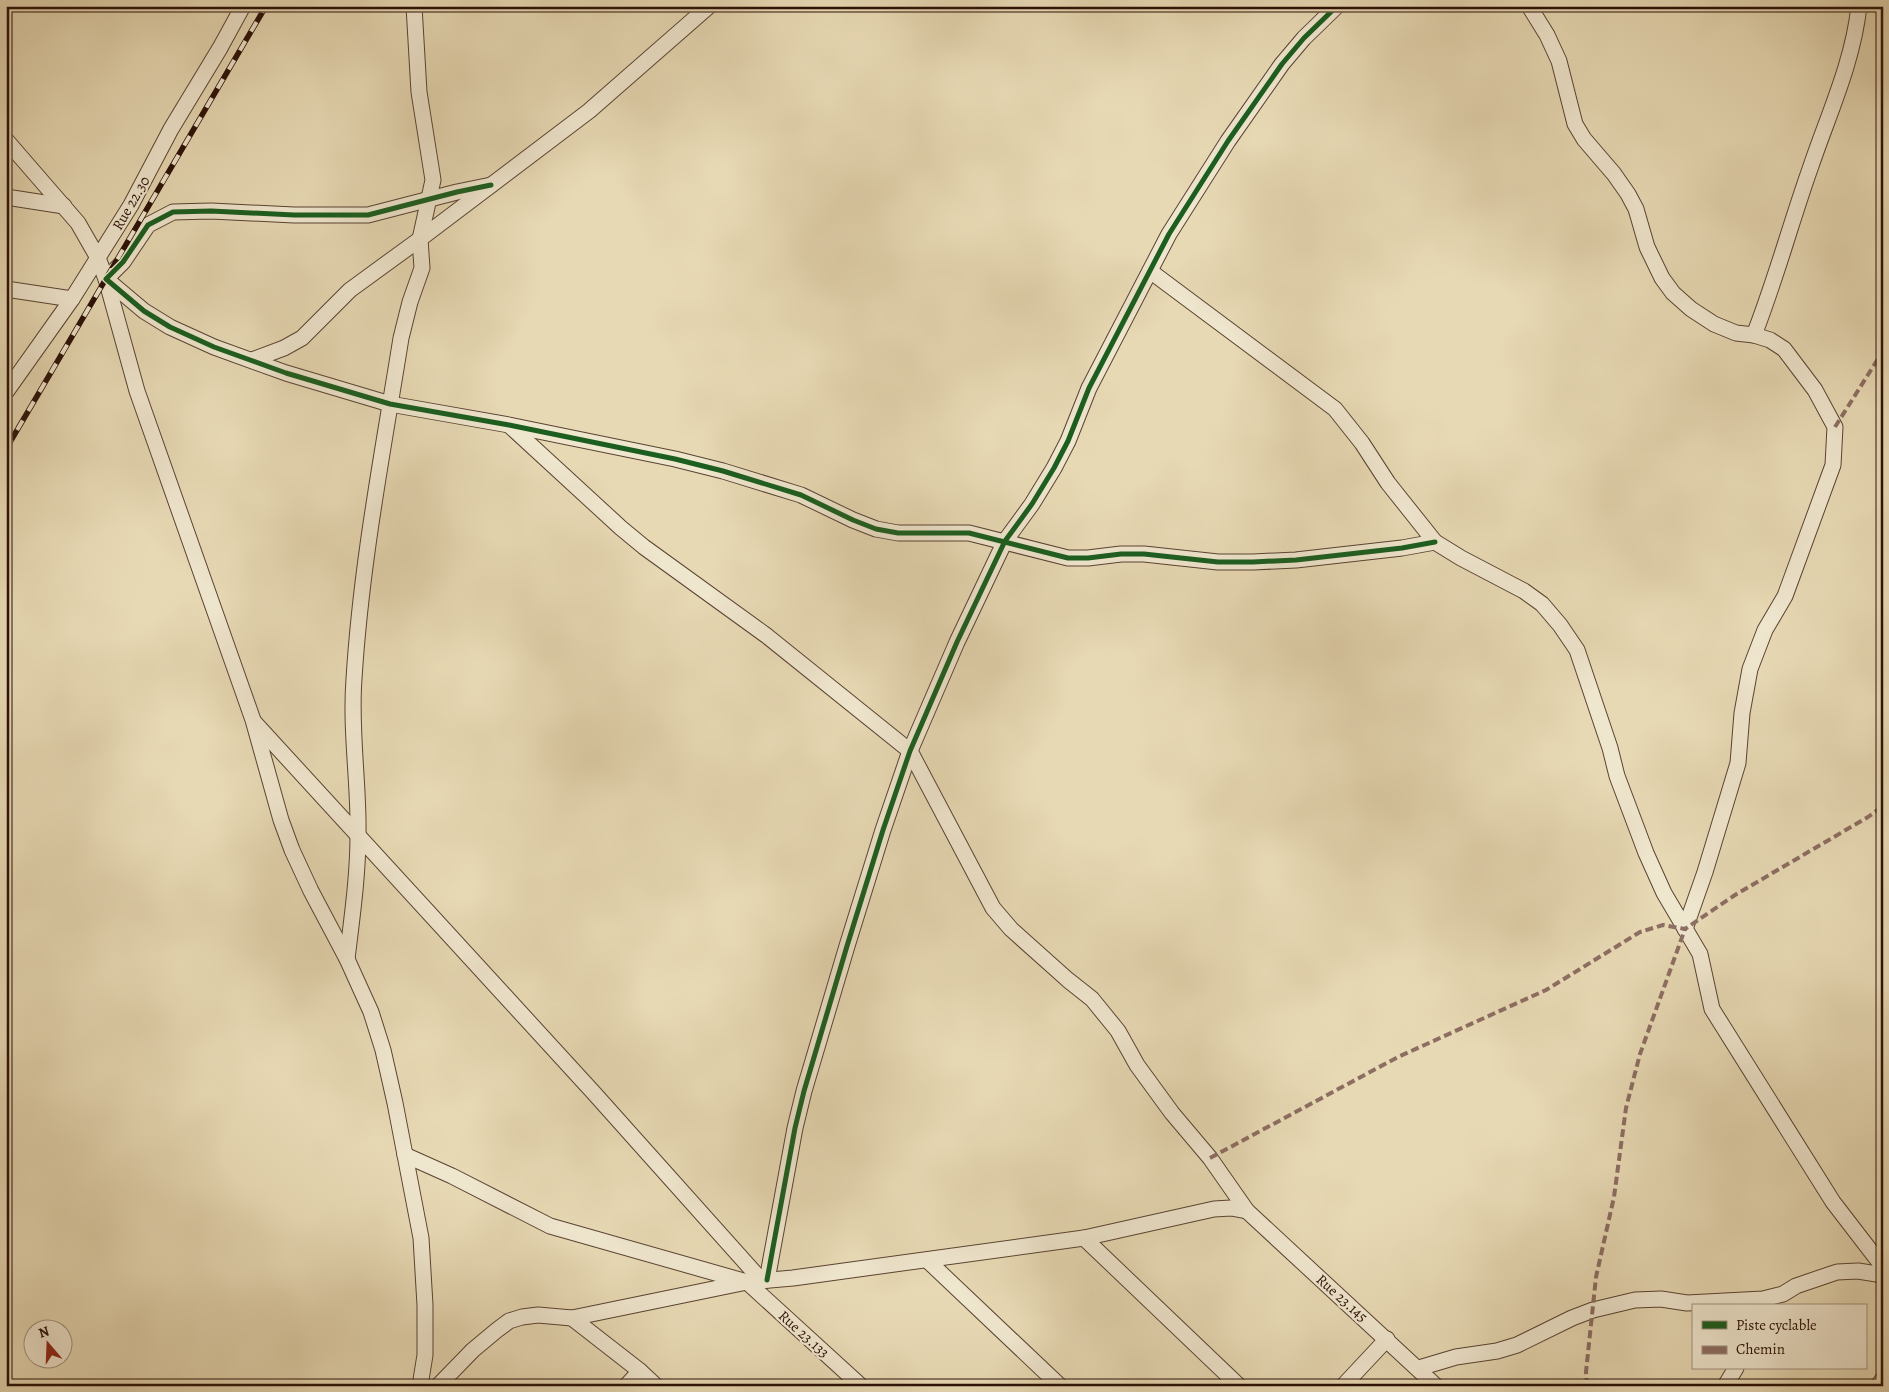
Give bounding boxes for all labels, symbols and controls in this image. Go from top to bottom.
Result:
street label: Rue 22.30 [107,172,155,234]
street label: Rue 23.145 [1312,1270,1372,1326]
legend [1692,1304,1866,1370]
street label: Rue 23.133 [774,1306,834,1362]
text: Piste cyclable [1736,1315,1817,1335]
north arrow [22,1320,72,1370]
text: N [36,1322,52,1343]
text: Chemin [1736,1339,1785,1359]

